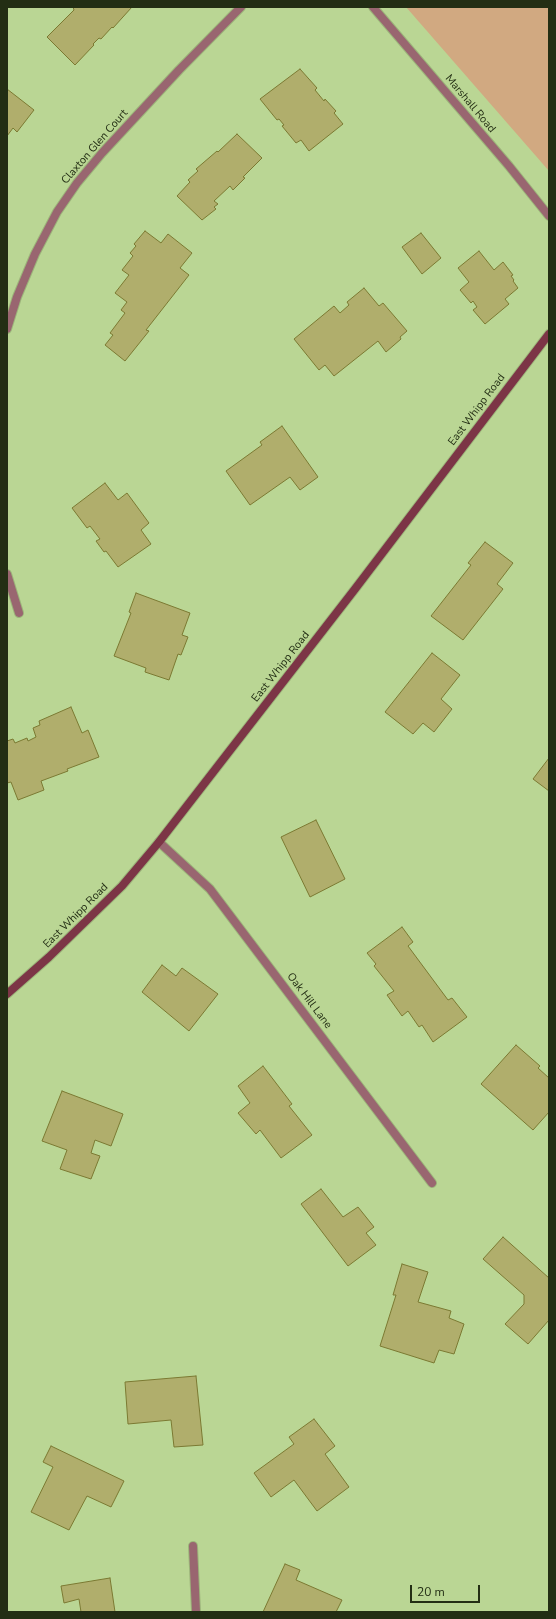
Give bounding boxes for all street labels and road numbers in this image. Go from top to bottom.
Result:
street label: Marshall Road [442,72,498,136]
street label: Claxton Glen Court [59,107,131,187]
street label: East Whipp Road [446,372,508,448]
street label: East Whipp Road [249,629,313,705]
street label: East Whipp Road [41,881,111,951]
street label: Oak Hill Lane [284,970,334,1032]

